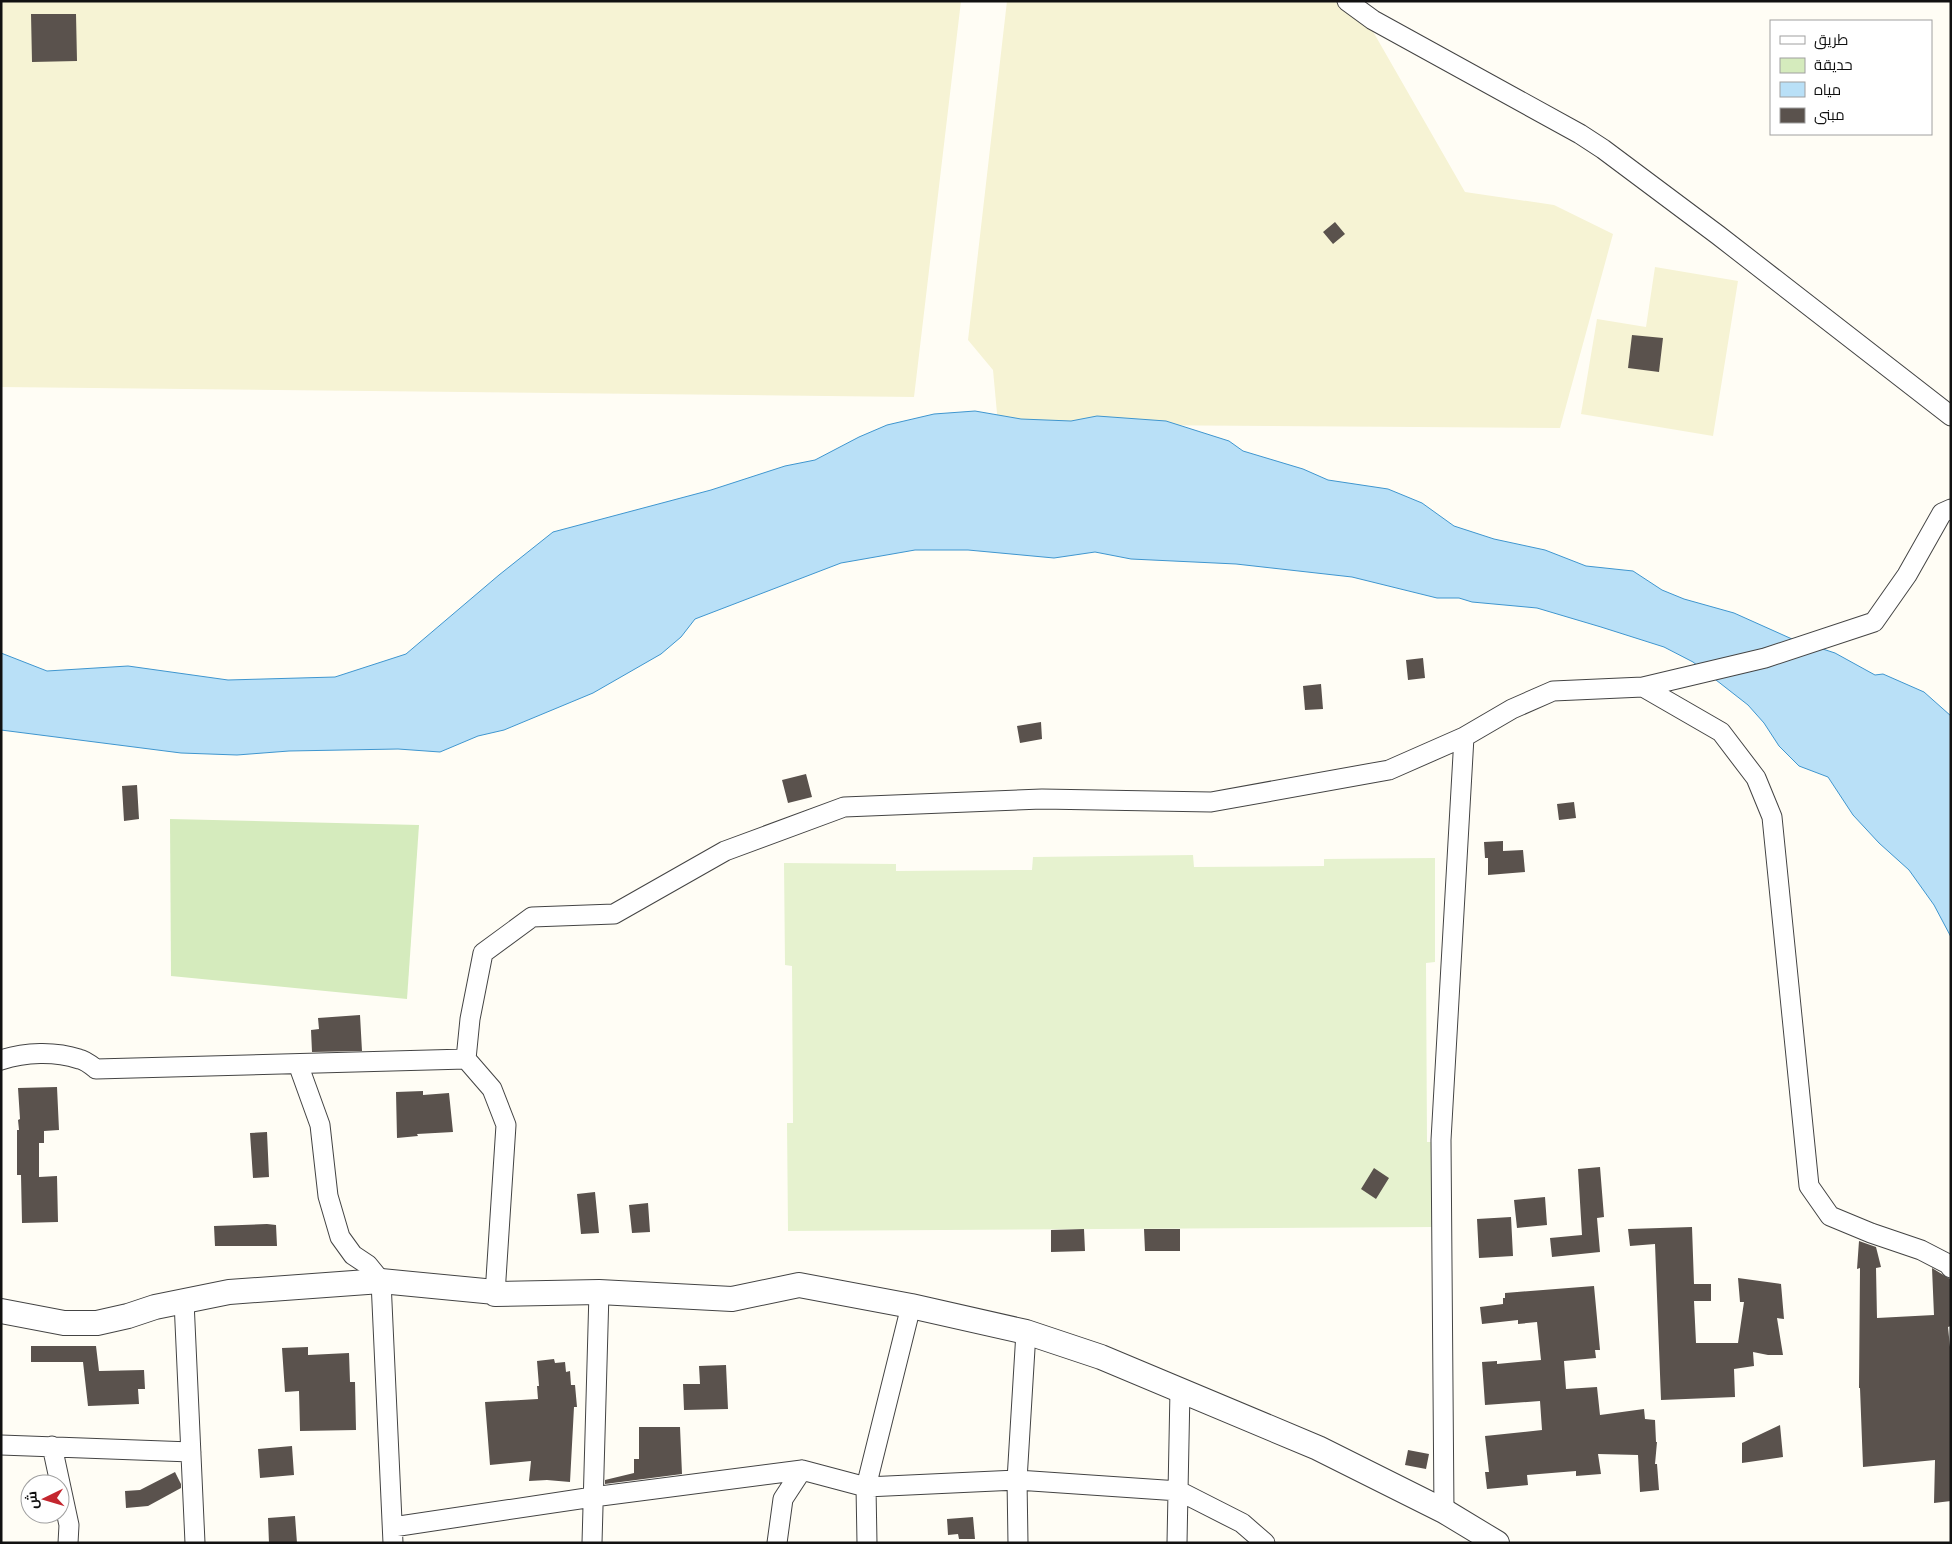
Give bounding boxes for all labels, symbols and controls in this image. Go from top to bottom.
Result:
legend [1770,20,1932,135]
text: طريق [1814,31,1848,50]
text: حديقة [1814,56,1853,74]
text: مياه [1814,81,1841,99]
text: مبنى [1814,106,1845,125]
north arrow [20,1474,70,1524]
text: ش [23,1490,42,1510]

